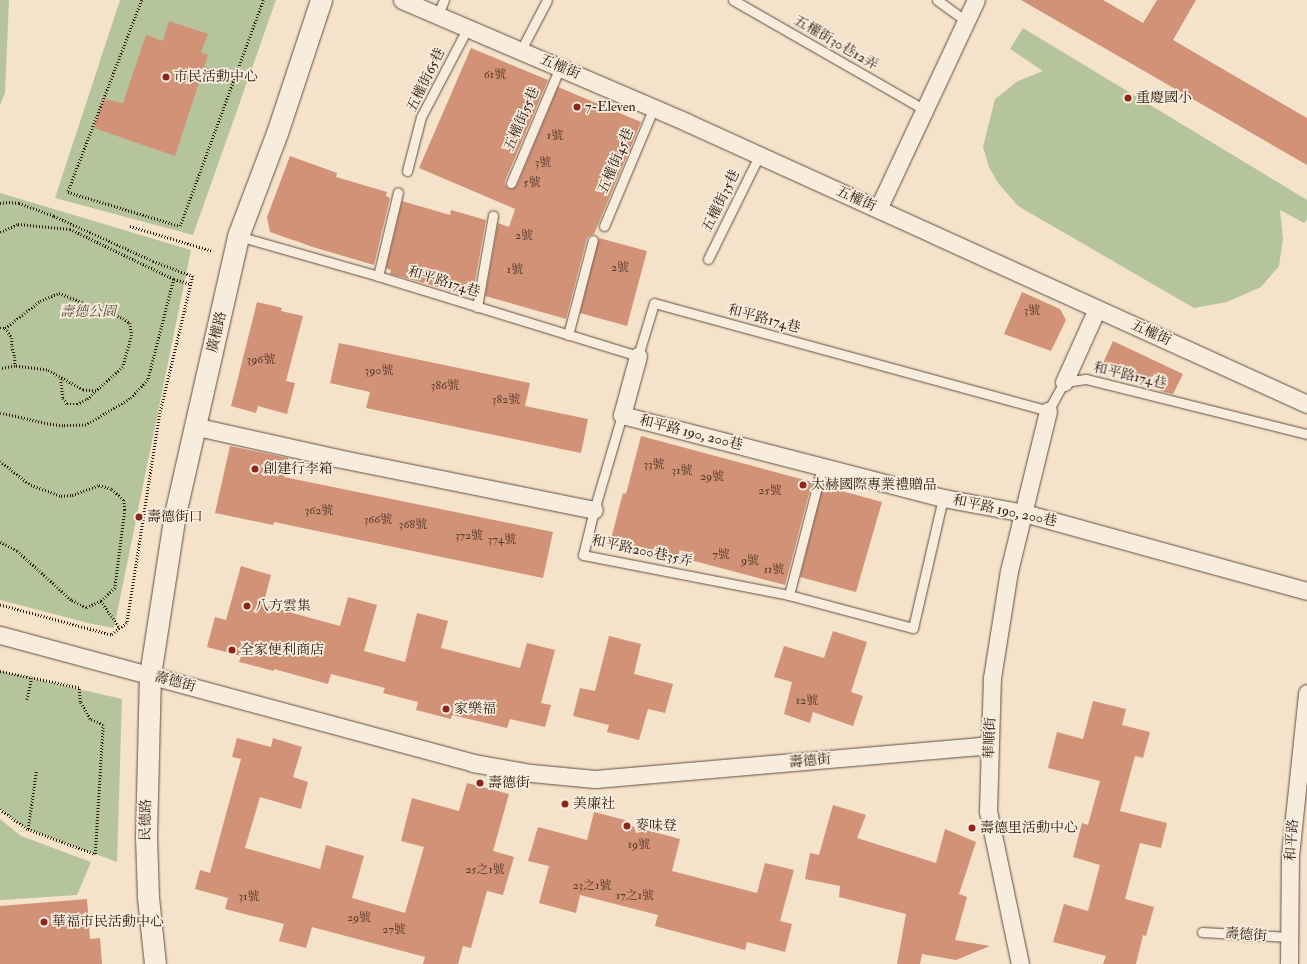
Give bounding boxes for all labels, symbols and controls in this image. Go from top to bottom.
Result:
street label: 五權街30巷12弄 [791,12,881,74]
street label: 五權街65巷 [403,45,449,115]
street label: 五權街 [537,51,583,83]
house number: 61號 [484,68,506,82]
place label: 市民活動中心 [174,69,258,85]
marker: 市民活動中心 [161,72,171,82]
street label: 五權街55巷 [501,84,543,154]
place label: 重慶國小 [1136,90,1192,106]
marker: 重慶國小 [1123,93,1133,103]
place label: 7-Eleven [585,99,636,115]
marker: 7-Eleven [572,102,582,112]
street label: 五權街45巷 [595,126,637,196]
house number: 1號 [547,129,563,143]
house number: 3號 [535,156,551,170]
street label: 五權街35巷 [699,167,743,235]
house number: 5號 [523,176,541,190]
street label: 五權街 [833,183,879,215]
house number: 2號 [515,229,533,243]
house number: 2號 [611,261,629,275]
street label: 和平路174巷 [406,263,482,301]
house number: 1號 [507,263,523,277]
street label: 和平路174巷 [726,301,802,337]
park label: 壽德公園 [60,304,116,320]
house number: 3號 [1024,304,1040,318]
street label: 廣權路 [204,310,230,354]
street label: 五權街 [1128,317,1174,349]
house number: 396號 [247,353,275,367]
street label: 和平路174巷 [1092,359,1168,393]
house number: 390號 [365,364,393,378]
house number: 386號 [431,379,459,393]
house number: 382號 [492,393,520,407]
street label: 和平路 190, 200巷 [638,412,744,454]
house number: 33號 [643,458,665,472]
place label: 創建行李箱 [263,461,333,477]
marker: 創建行李箱 [250,464,260,474]
house number: 31號 [672,464,692,478]
house number: 29號 [700,470,724,484]
place label: 太赫國際專業禮贈品 [811,477,937,493]
marker: 太赫國際專業禮贈品 [798,480,808,490]
house number: 25號 [758,484,782,498]
street label: 和平路 190, 200巷 [951,492,1059,530]
house number: 362號 [305,504,333,518]
place label: 壽德街口 [147,509,203,525]
marker: 壽德街口 [134,512,144,522]
house number: 366號 [364,513,392,527]
house number: 368號 [399,518,427,532]
house number: 372號 [455,529,483,543]
street label: 和平路200巷35弄 [590,532,694,570]
house number: 374號 [488,533,516,547]
house number: 7號 [712,548,730,562]
house number: 9號 [741,554,759,568]
house number: 11號 [764,563,784,577]
place label: 八方雲集 [255,598,311,614]
marker: 八方雲集 [242,601,252,611]
place label: 全家便利商店 [240,642,324,658]
marker: 全家便利商店 [227,645,237,655]
street label: 壽德街 [153,668,197,696]
house number: 12號 [796,694,818,708]
place label: 家樂福 [454,701,496,717]
marker: 家樂福 [441,704,451,714]
street label: 華順街 [981,717,999,759]
street label: 壽德街 [788,751,832,771]
place label: 壽德街 [488,775,530,791]
marker: 壽德街 [475,778,485,788]
place label: 美廉社 [573,796,615,812]
street label: 民德路 [137,799,155,841]
marker: 美廉社 [560,799,570,809]
place label: 麥味登 [635,818,677,834]
street label: 和平路 [1282,818,1302,862]
place label: 壽德里活動中心 [980,820,1078,836]
marker: 麥味登 [622,821,632,831]
marker: 壽德里活動中心 [967,823,977,833]
house number: 19號 [628,838,650,852]
house number: 25之1號 [465,863,505,877]
house number: 23之1號 [573,879,611,893]
house number: 17之1號 [616,889,654,903]
house number: 31號 [239,890,259,904]
house number: 29號 [347,911,371,925]
place label: 華福市民活動中心 [52,914,164,930]
marker: 華福市民活動中心 [39,917,49,927]
house number: 27號 [382,923,406,937]
street label: 壽德街 [1224,925,1268,945]

